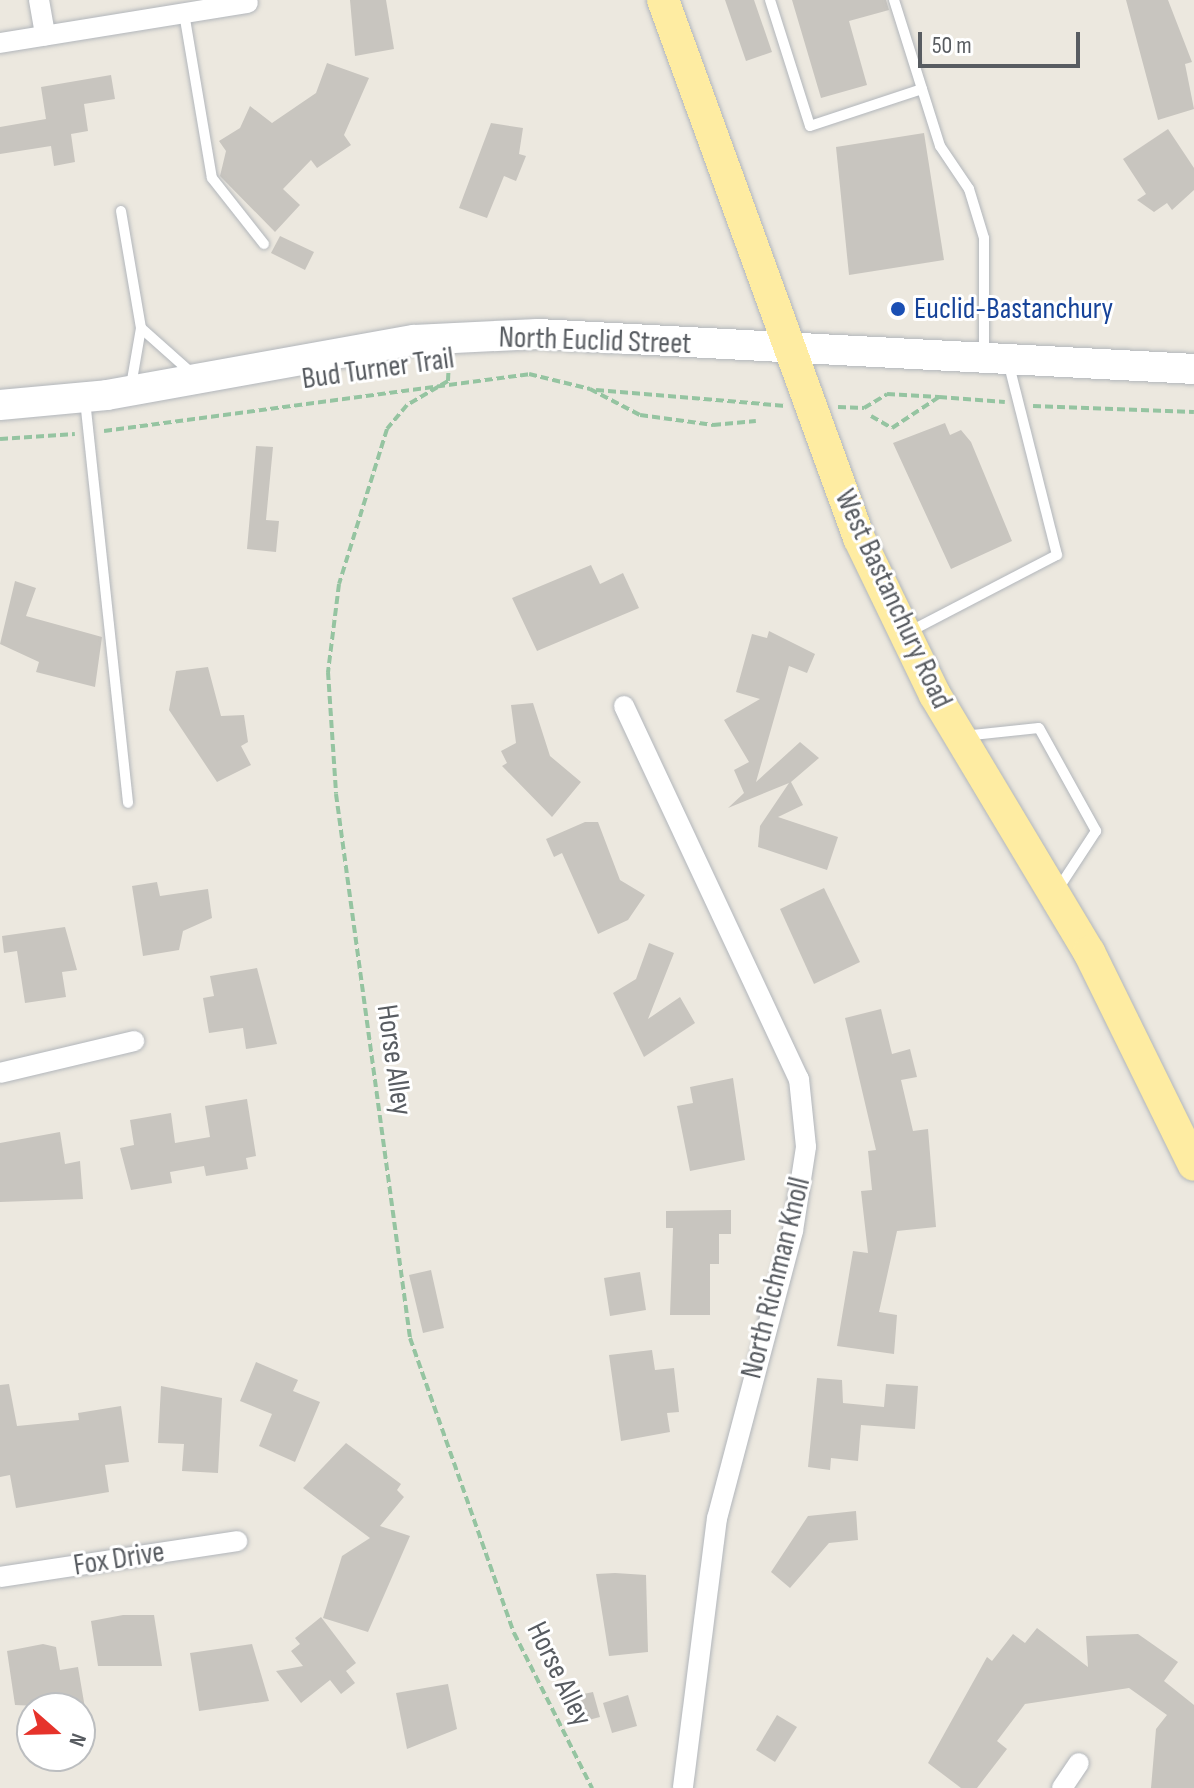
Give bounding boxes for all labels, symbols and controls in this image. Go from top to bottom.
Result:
scale bar [922,16,1084,66]
text: 50 m [932,31,972,60]
place label: Euclid-Bastanchury [914,291,1113,327]
marker: Euclid-Bastanchury [889,300,907,318]
street label: North Euclid Street [498,320,692,362]
street label: Bud Turner Trail [300,340,456,398]
street label: West Bastanchury Road [827,484,959,714]
street label: Horse Alley [368,1002,420,1118]
street label: North Richman Knoll [734,1174,818,1382]
street label: Fox Drive [71,1534,167,1584]
street label: Horse Alley [518,1616,600,1732]
north arrow [16,1692,96,1772]
text: N [62,1730,92,1750]

